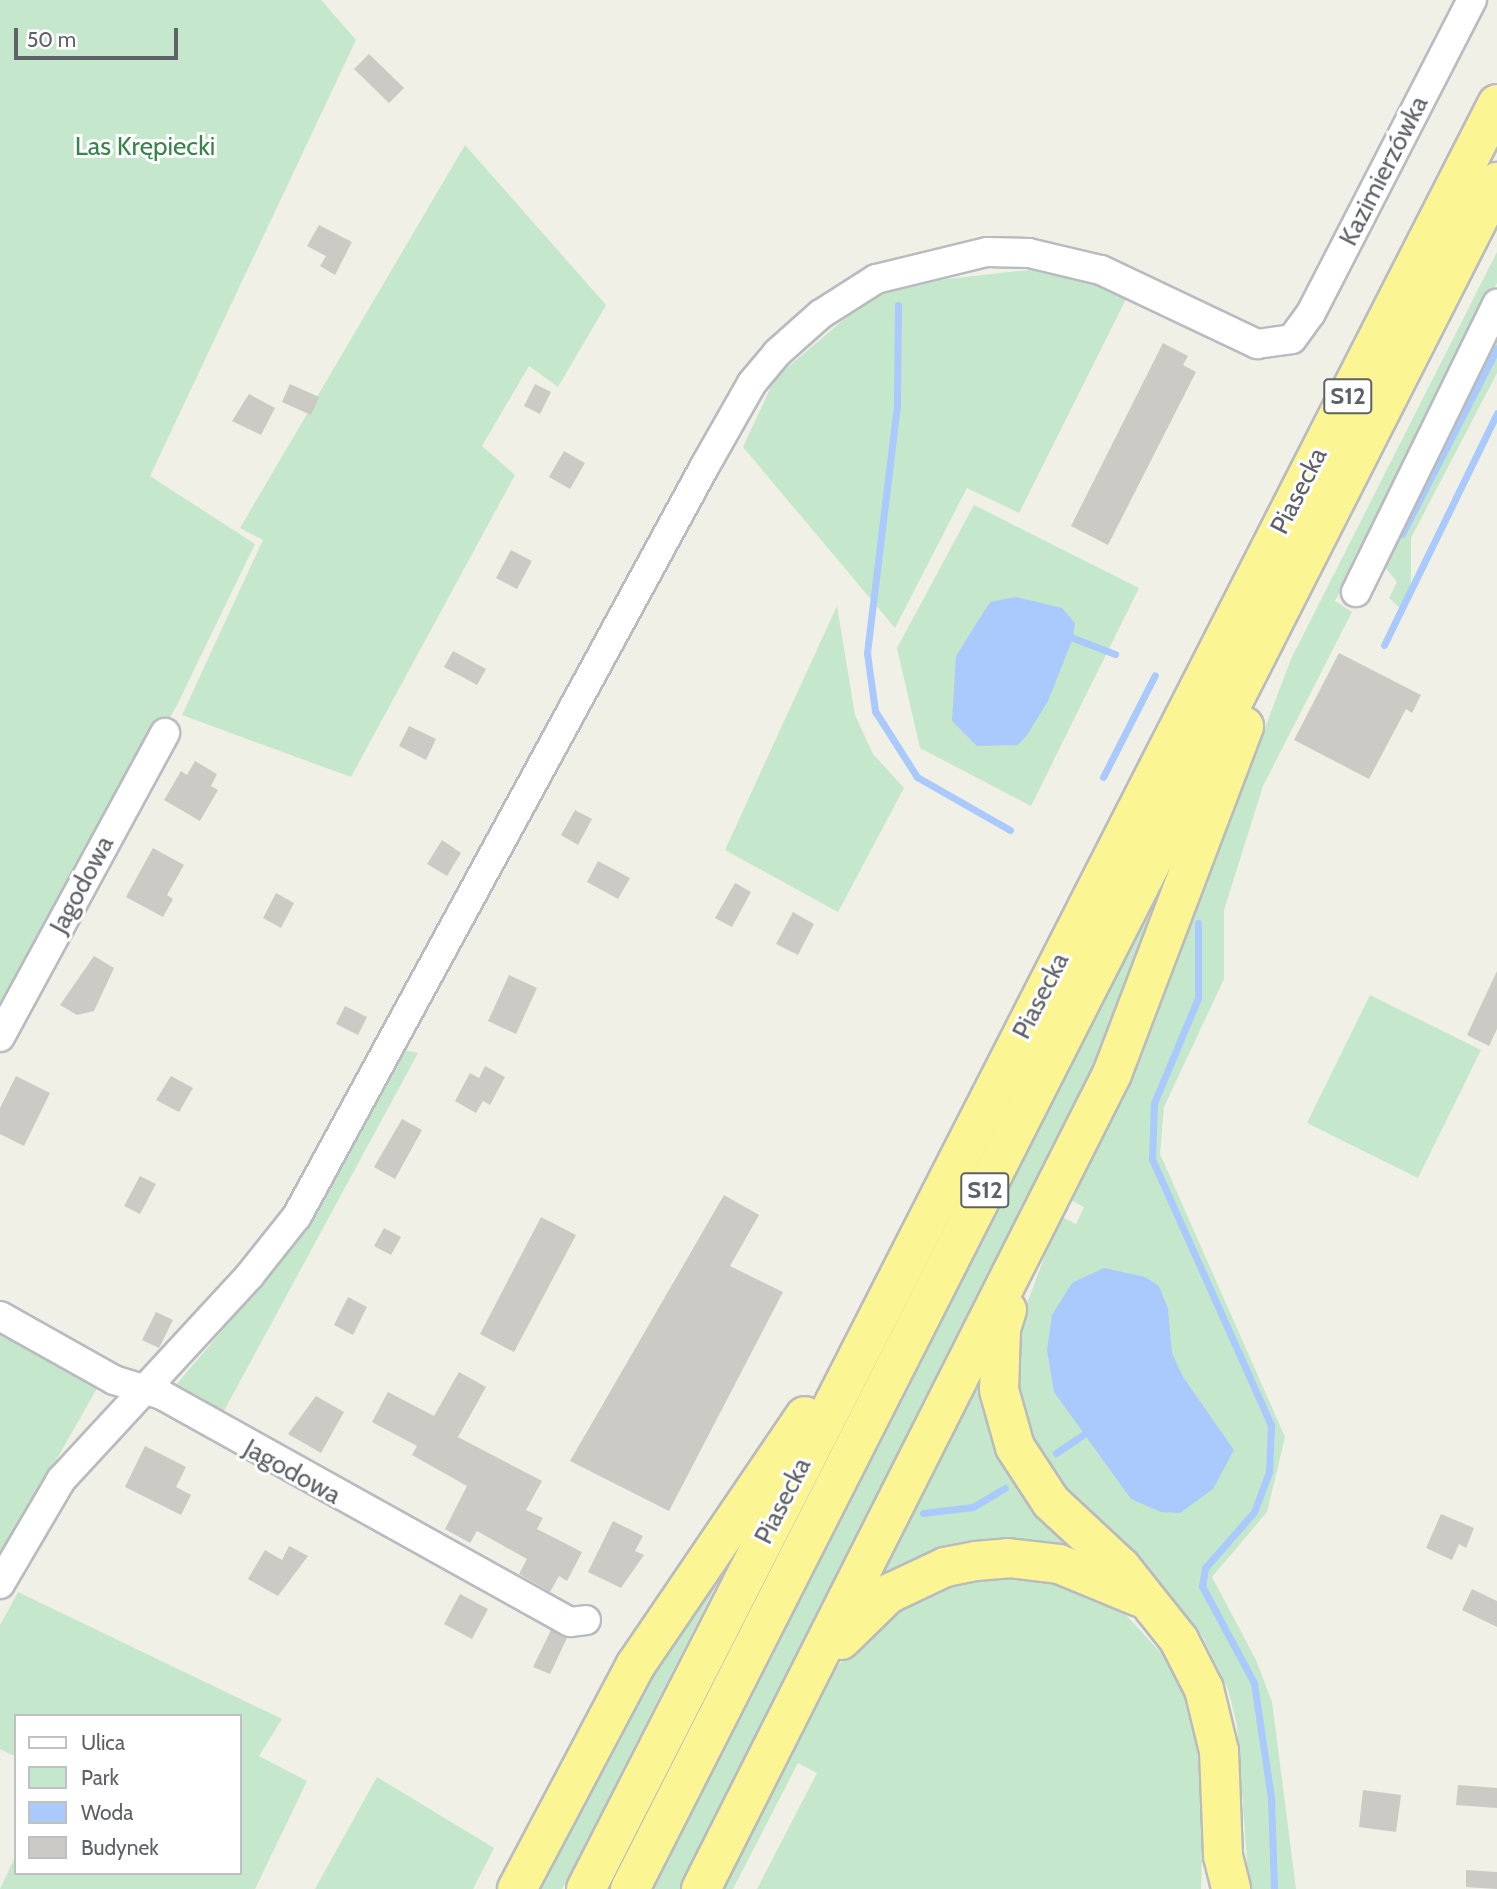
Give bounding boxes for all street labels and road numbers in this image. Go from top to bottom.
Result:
street label: Kazimierzówka [1333,91,1435,251]
road number: S12 [1322,376,1374,416]
street label: Piasecka [1264,443,1334,539]
street label: Jagodowa [43,831,121,939]
street label: Piasecka [1006,948,1076,1044]
road number: S12 [959,1170,1011,1210]
street label: Jagodowa [238,1433,346,1511]
street label: Piasecka [748,1453,818,1549]

